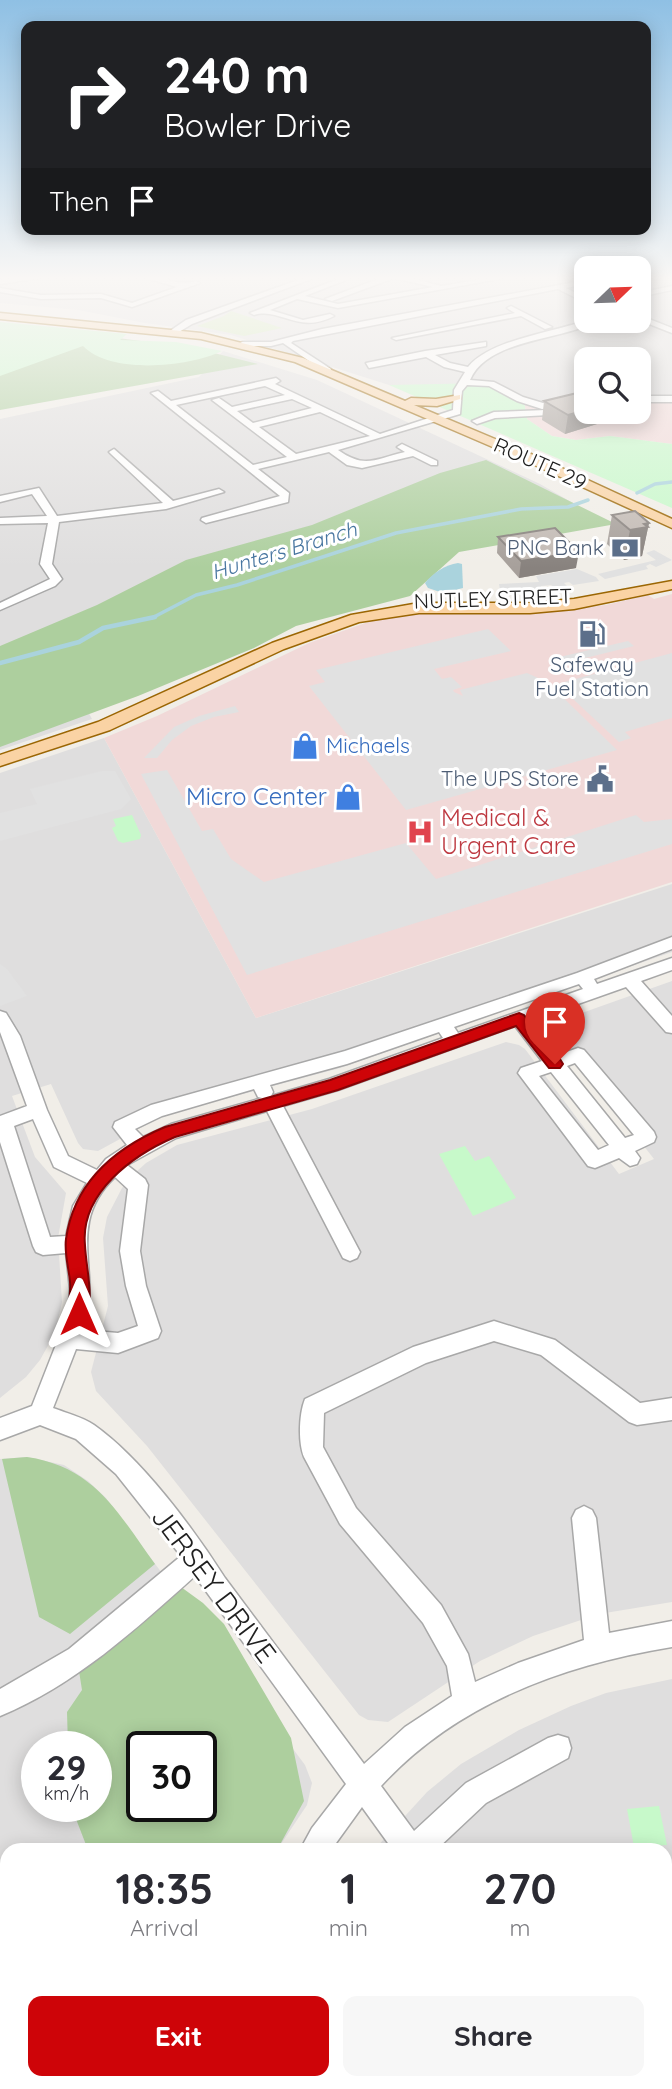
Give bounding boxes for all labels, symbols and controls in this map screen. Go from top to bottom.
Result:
text: 240 m [164,44,310,105]
icon: right [49,49,140,140]
text: Bowler Drive [164,105,351,145]
icon: arrive [123,182,161,220]
text: Then [49,185,109,218]
north arrow [574,256,651,332]
map controls [574,256,651,424]
button: search [574,347,651,424]
street label: ROUTE 29 [490,431,591,495]
water label: Hunters Branch [208,515,361,585]
bank icon: PNC Bank [610,533,640,563]
place label: PNC Bank [507,534,604,560]
street label: NUTLEY STREET [413,582,573,614]
fuel station icon: Safeway Fuel Station [577,619,607,649]
place label: Safeway Fuel Station [535,651,649,701]
shop icon: Michaels [290,731,320,761]
place label: Michaels [326,732,410,758]
public building icon: The UPS Store [585,764,615,794]
place label: The UPS Store [441,765,579,791]
place label: Micro Center [186,781,327,811]
shop icon: Micro Center [333,782,363,812]
place label: Medical & Urgent Care [441,802,576,860]
hospital icon: Medical & Urgent Care [405,817,435,847]
pin [525,992,585,1064]
icon: arrive [536,1003,574,1041]
position arrow [42,1277,116,1351]
street label: JERSEY DRIVE [144,1500,284,1670]
speed limit sign: 30 [126,1731,217,1822]
text: 29 [47,1745,86,1789]
text: km/h [44,1782,89,1805]
text: 18:35 [116,1862,213,1915]
text: 1 [340,1862,357,1915]
text: 270 [484,1862,556,1915]
text: Arrival [130,1913,199,1942]
text: min [329,1913,368,1942]
text: m [509,1913,530,1942]
button: Exit [28,1996,329,2076]
button: Share [343,1996,644,2076]

